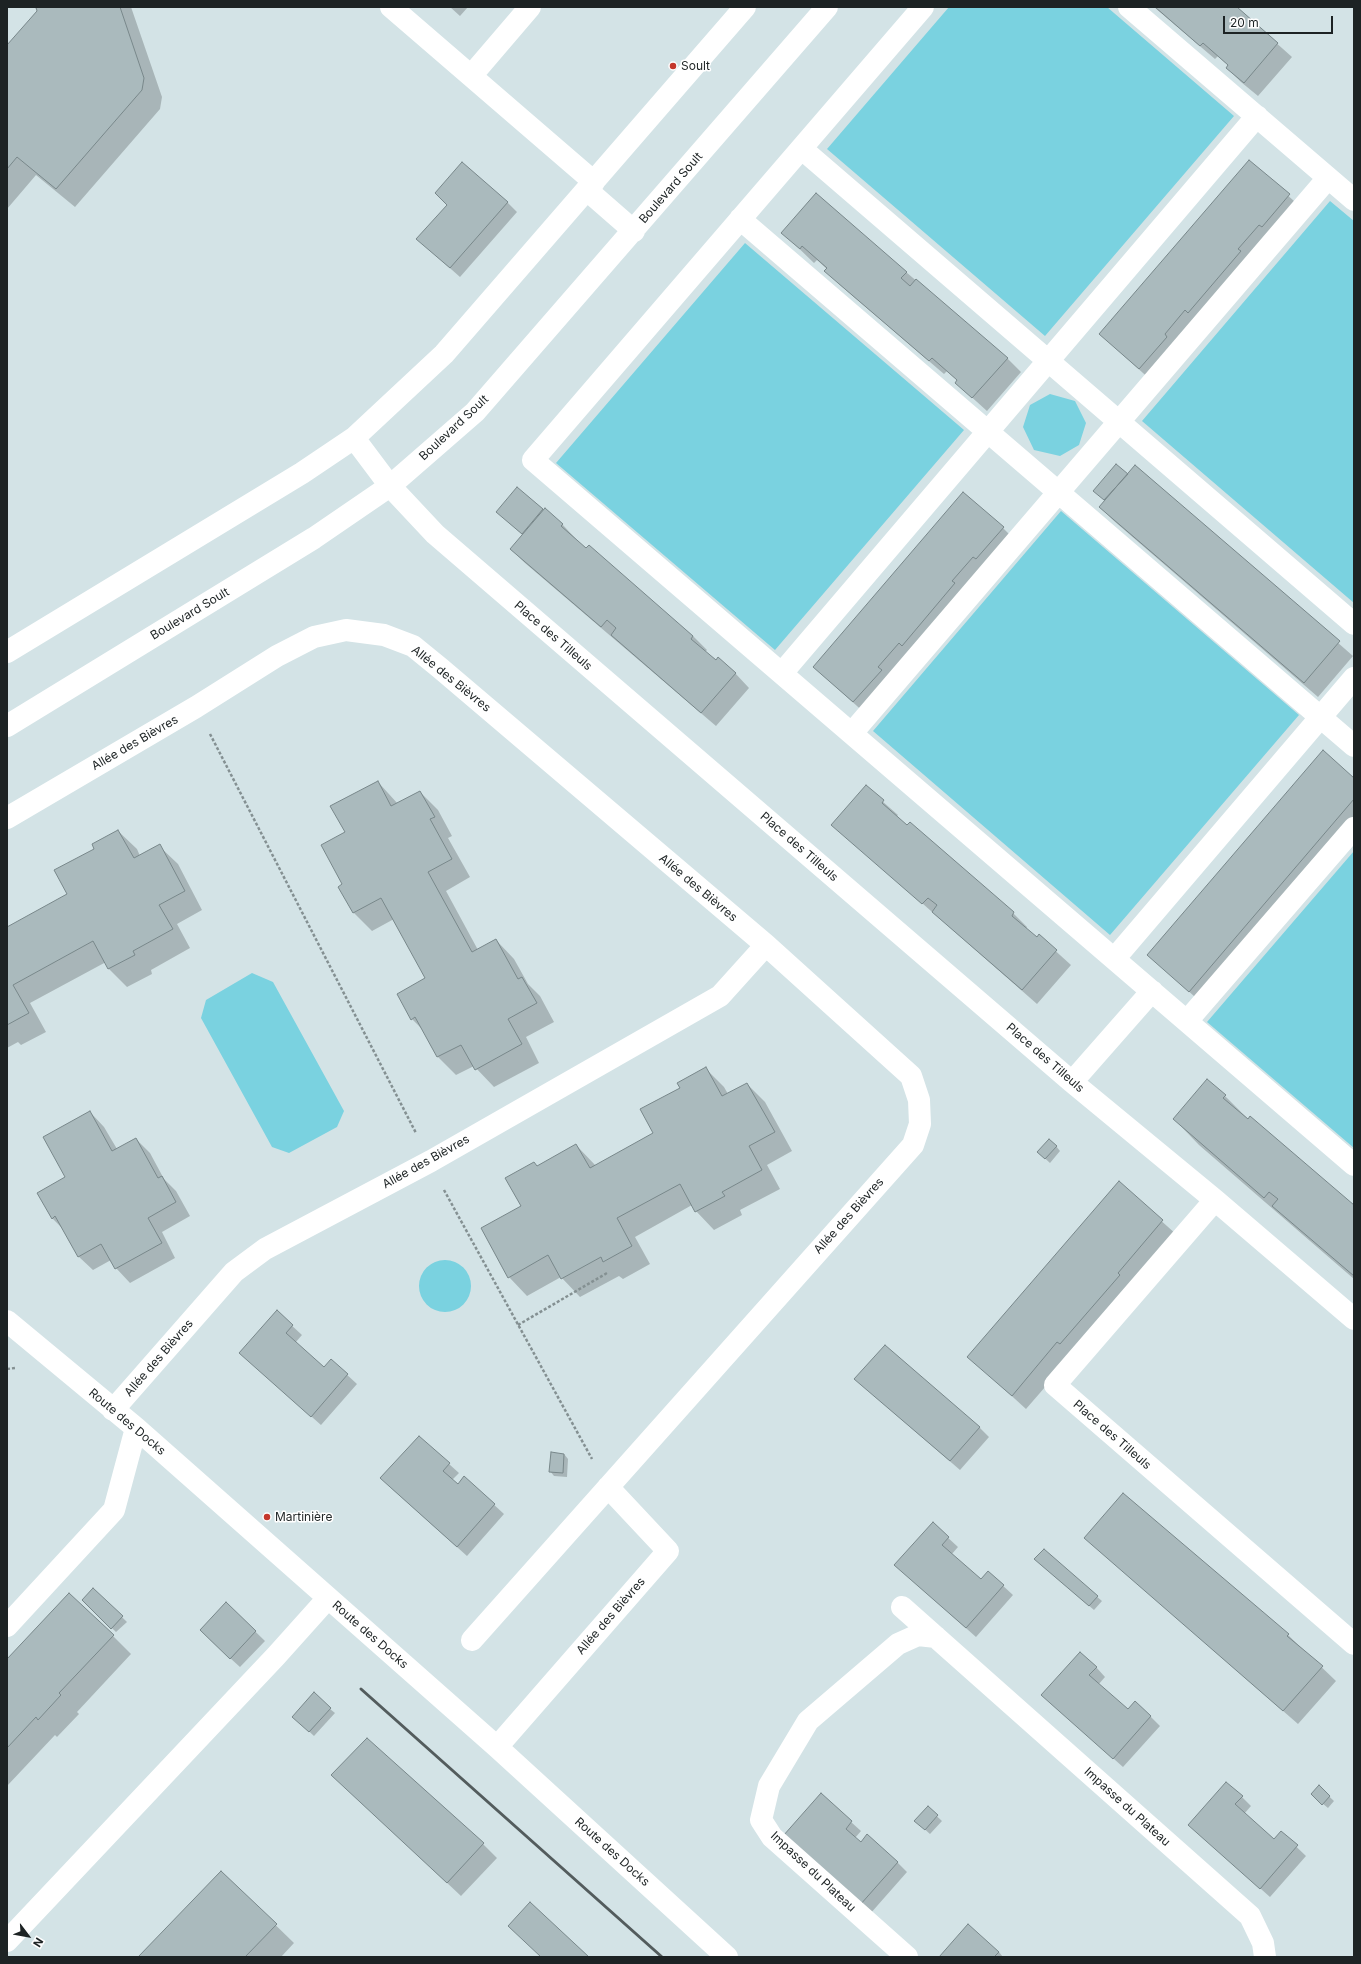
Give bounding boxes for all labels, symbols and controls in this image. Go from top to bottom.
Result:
scale bar [1225,8,1335,34]
text: 20 m [1230,15,1259,30]
place label: Soult [681,59,710,73]
marker: Soult [668,61,678,71]
street label: Boulevard Soult [636,150,706,226]
street label: Boulevard Soult [416,392,492,464]
street label: Boulevard Soult [148,585,232,643]
street label: Place des Tilleuls [511,598,595,674]
street label: Allée des Bièvres [409,643,493,715]
street label: Allée des Bièvres [89,712,181,774]
street label: Place des Tilleuls [757,809,841,885]
street label: Allée des Bièvres [656,851,740,925]
street label: Place des Tilleuls [1003,1020,1087,1096]
street label: Allée des Bièvres [380,1132,472,1192]
street label: Allée des Bièvres [811,1175,887,1257]
street label: Allée des Bièvres [122,1317,196,1399]
street label: Route des Docks [86,1386,168,1458]
street label: Place des Tilleuls [1070,1397,1154,1473]
place label: Martinière [275,1510,332,1524]
marker: Martinière [262,1512,272,1522]
street label: Allée des Bièvres [574,1575,648,1657]
street label: Route des Docks [329,1598,411,1672]
street label: Impasse du Plateau [1081,1765,1173,1849]
street label: Route des Docks [572,1815,652,1889]
street label: Impasse du Plateau [768,1829,858,1915]
north arrow [8,1916,48,1956]
text: N [30,1935,46,1950]

